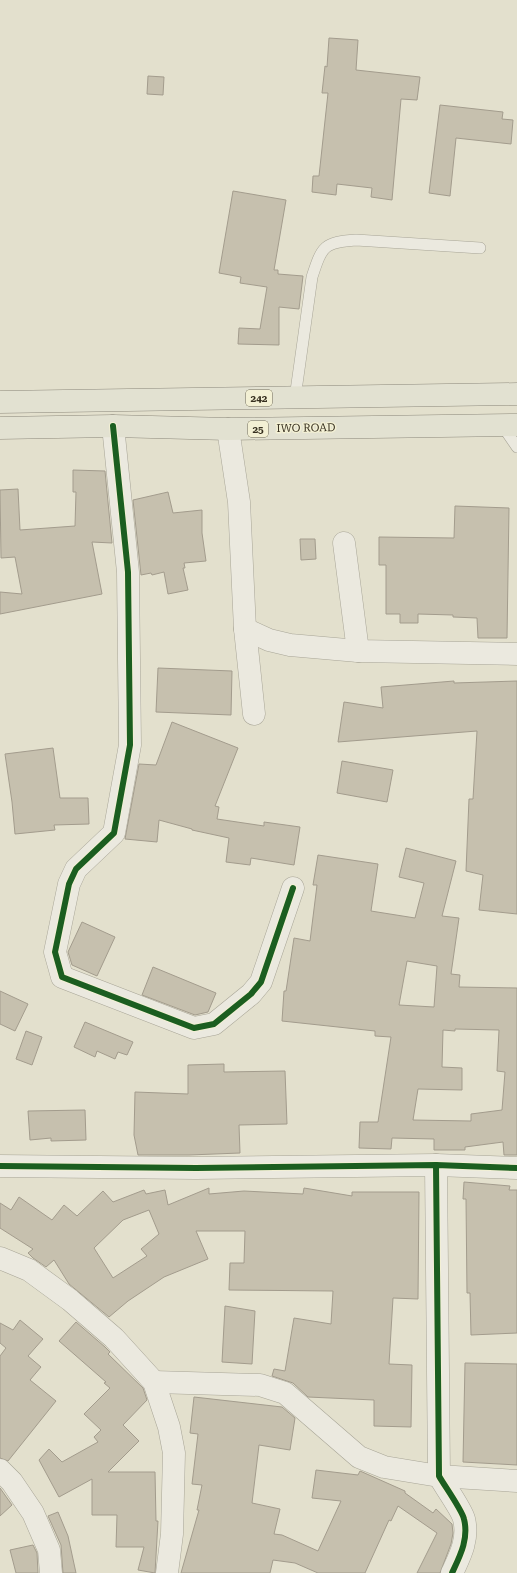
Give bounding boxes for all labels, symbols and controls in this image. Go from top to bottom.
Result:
road number: 242 [246,390,272,406]
road number: 25 [248,421,268,437]
street label: IWO ROAD [276,421,336,435]

